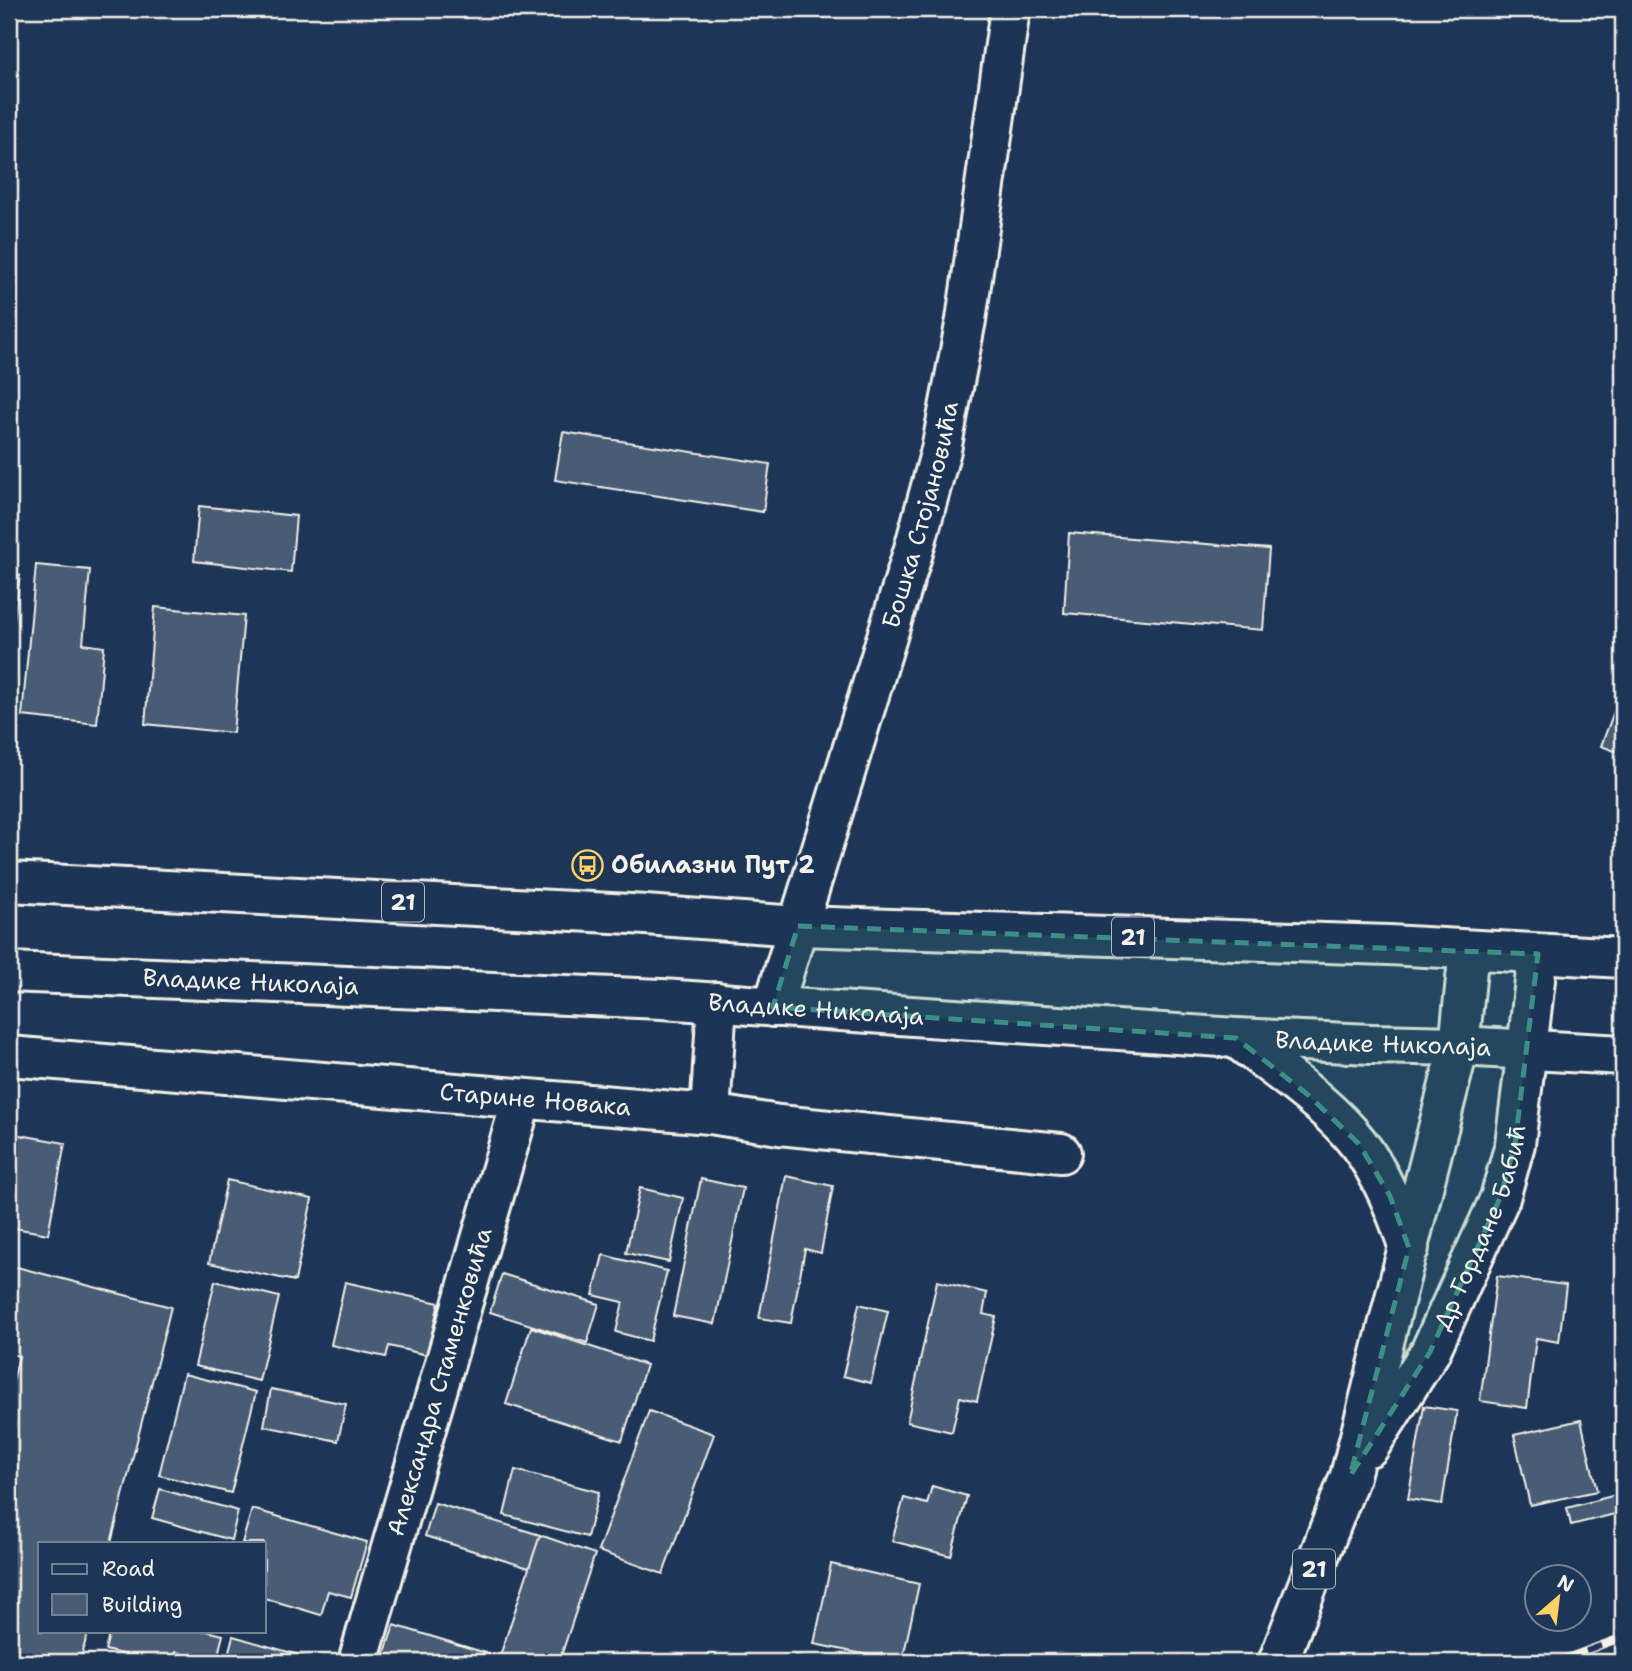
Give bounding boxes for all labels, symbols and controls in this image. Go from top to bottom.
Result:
street label: Бошка Стојановића [874,399,966,632]
bus stop icon: Обилазни Пут 2 [571,848,605,882]
place label: Обилазни Пут 2 [611,849,815,881]
road number: 21 [382,882,424,922]
road number: 21 [1112,918,1154,956]
street label: Владике Николаја [142,962,360,1002]
street label: Владике Николаја [707,986,925,1033]
street label: Владике Николаја [1274,1024,1492,1064]
street label: Старине Новака [438,1076,632,1123]
street label: Др Гордане Бабић [1426,1123,1533,1335]
street label: Александра Стаменковића [380,1224,500,1540]
legend [38,1542,266,1632]
road number: 21 [1293,1550,1335,1588]
text: Road [102,1555,155,1583]
north arrow [1524,1562,1594,1632]
text: N [1553,1569,1578,1598]
text: Building [102,1591,182,1619]

